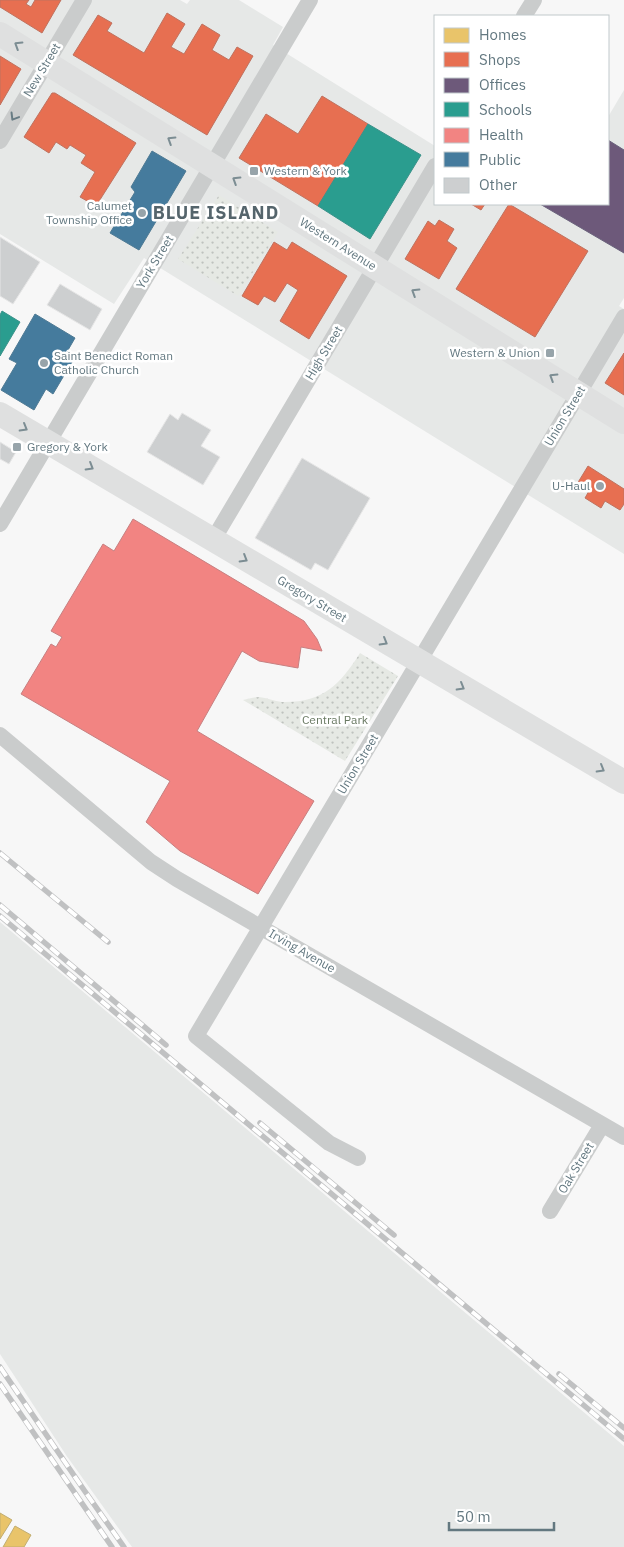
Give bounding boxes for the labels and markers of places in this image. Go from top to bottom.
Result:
place label: Western & York [264,163,347,178]
marker: Western & York [248,165,260,177]
place label: Calumet Township Office [46,198,132,227]
marker: Calumet Township Office [136,207,148,219]
place label: Western & Union [450,345,540,360]
marker: Western & Union [544,347,556,359]
place label: Saint Benedict Roman Catholic Church [54,348,173,377]
marker: Saint Benedict Roman Catholic Church [38,357,50,369]
place label: Gregory & York [27,439,108,454]
marker: Gregory & York [11,441,23,453]
place label: U-Haul [552,478,590,493]
marker: U-Haul [594,480,606,492]

